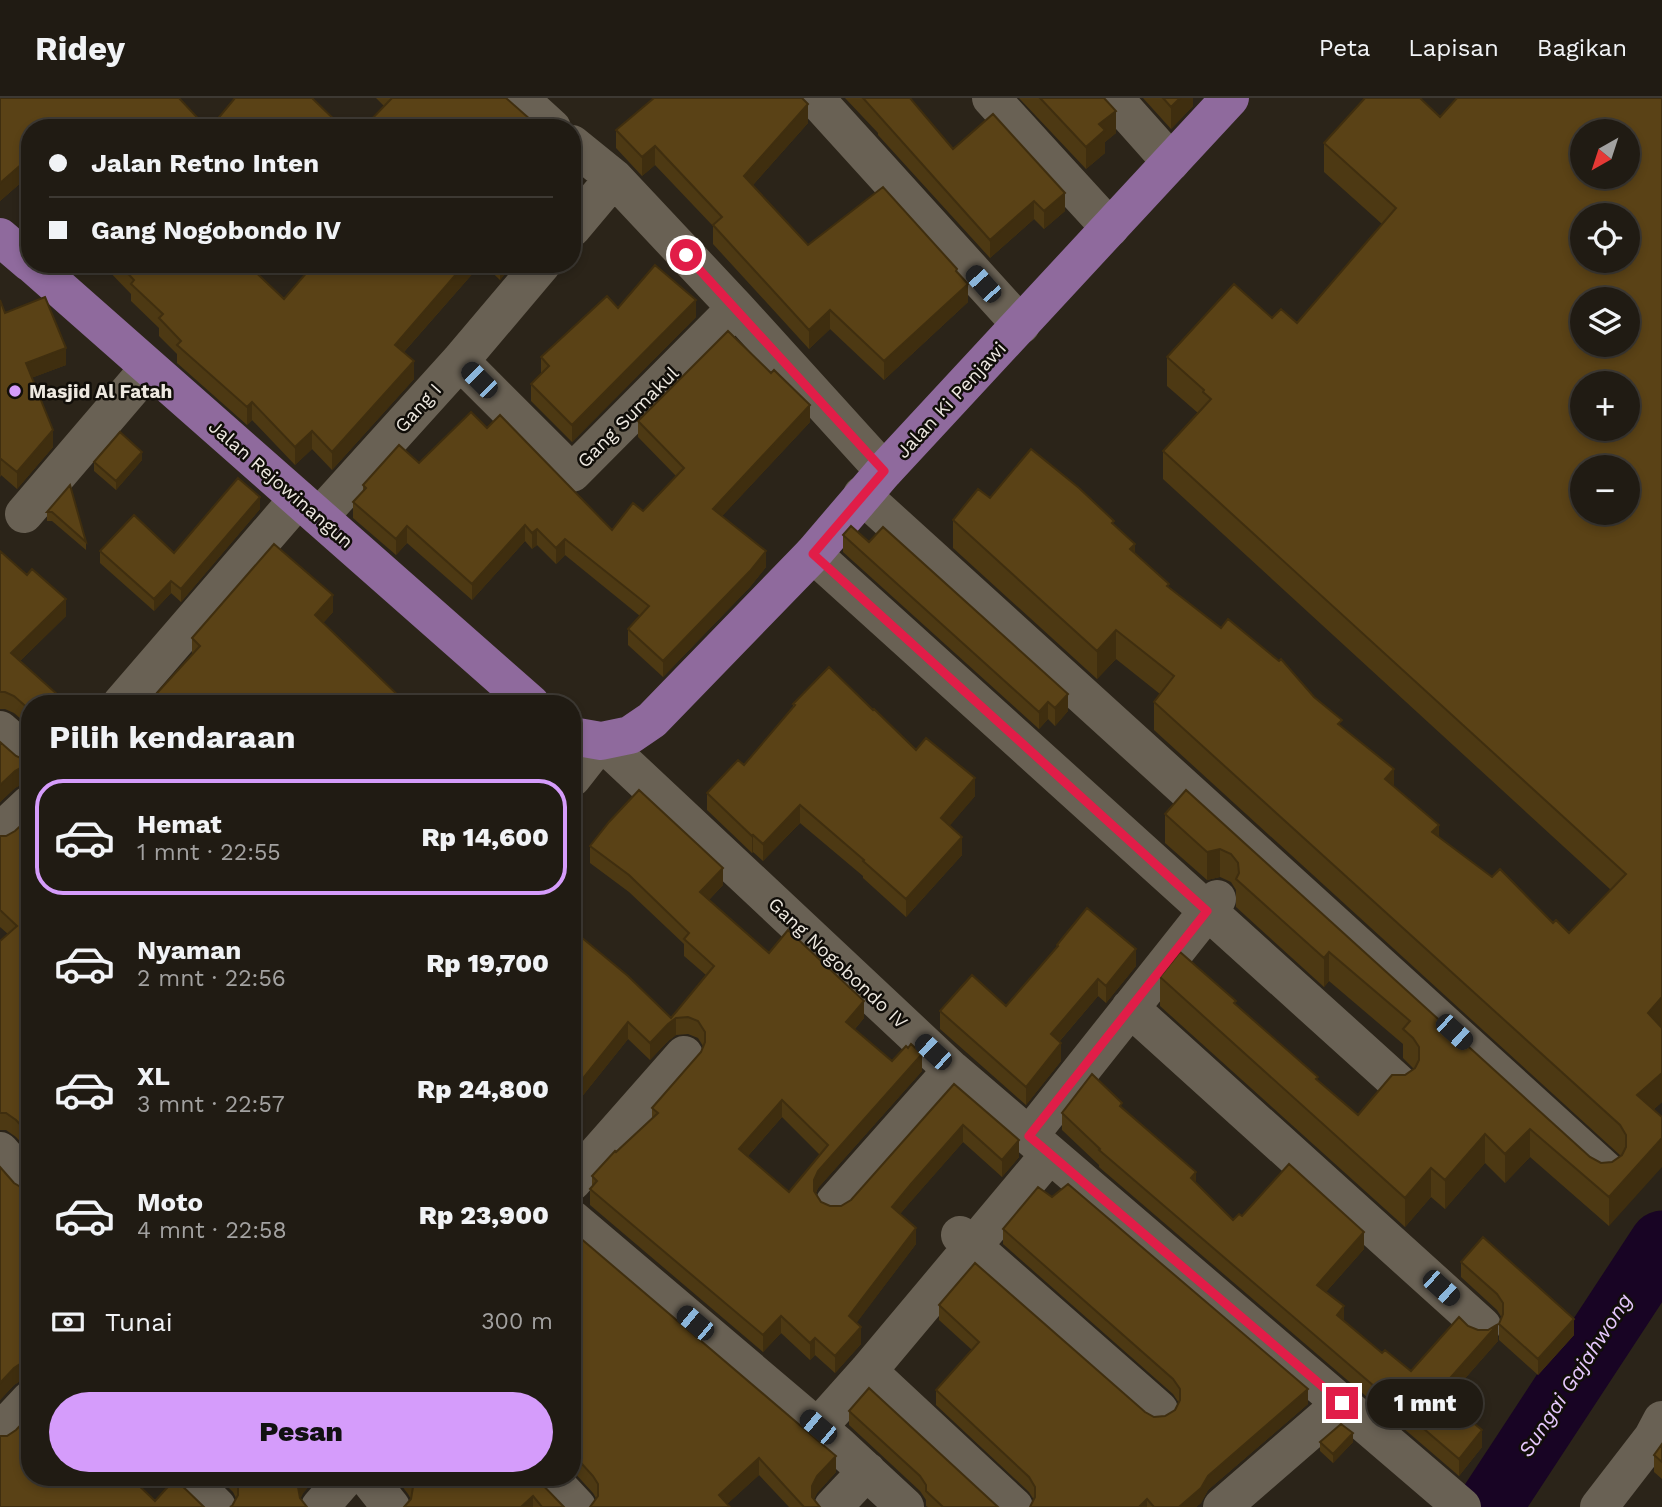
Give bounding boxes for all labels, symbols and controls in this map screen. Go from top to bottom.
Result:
text: Ridey [35,29,125,68]
text: Peta [1319,34,1370,62]
text: Lapisan [1408,34,1499,62]
text: Bagikan [1537,34,1627,62]
north arrow [1570,119,1640,189]
map controls [1570,119,1640,525]
text: Jalan Retno Inten [91,148,319,178]
button: locate [1570,203,1640,273]
text: Gang Nogobondo IV [91,215,341,245]
route start [670,239,702,271]
car [962,261,1005,307]
button: layers [1570,287,1640,357]
street label: Jalan Ki Penjawi [891,337,1011,463]
car [457,358,502,402]
street label: Gang Sumakul [573,361,684,472]
button: + [1570,371,1640,441]
street label: Gang I [390,379,446,437]
place label: Masjid Al Fatah [29,380,172,403]
marker: Masjid Al Fatah [7,383,23,399]
street label: Jalan Rejowinangun [204,415,358,553]
button: − [1570,455,1640,525]
text: Pilih kendaraan [49,718,296,756]
icon: car [53,806,116,869]
text: Hemat [137,809,222,839]
text: Rp 14,600 [421,822,549,852]
text: 1 mnt · 22:55 [137,839,281,866]
street label: Gang Nogobondo IV [763,892,913,1034]
icon: car [53,932,116,995]
text: Nyaman [137,935,241,965]
text: Rp 19,700 [426,948,549,978]
text: 2 mnt · 22:56 [137,965,286,992]
car [1432,1010,1477,1054]
car [911,1030,956,1074]
icon: car [53,1058,116,1121]
text: XL [137,1061,170,1091]
text: Rp 24,800 [417,1074,549,1104]
text: 3 mnt · 22:57 [137,1091,285,1118]
icon: car [53,1184,116,1247]
text: Moto [137,1187,203,1217]
text: Rp 23,900 [419,1200,549,1230]
text: 4 mnt · 22:58 [137,1217,287,1244]
car [1419,1266,1464,1310]
water label: Sungai Gajahwong [1513,1288,1637,1461]
car [673,1301,718,1345]
icon: cash [49,1303,87,1341]
text: Tunai [105,1307,173,1337]
text: 300 m [481,1308,553,1335]
callout: 1 mnt [1366,1378,1482,1428]
route end [1326,1387,1358,1419]
text: 1 mnt [1394,1390,1456,1417]
button: Pesan [49,1392,553,1472]
car [796,1405,841,1449]

